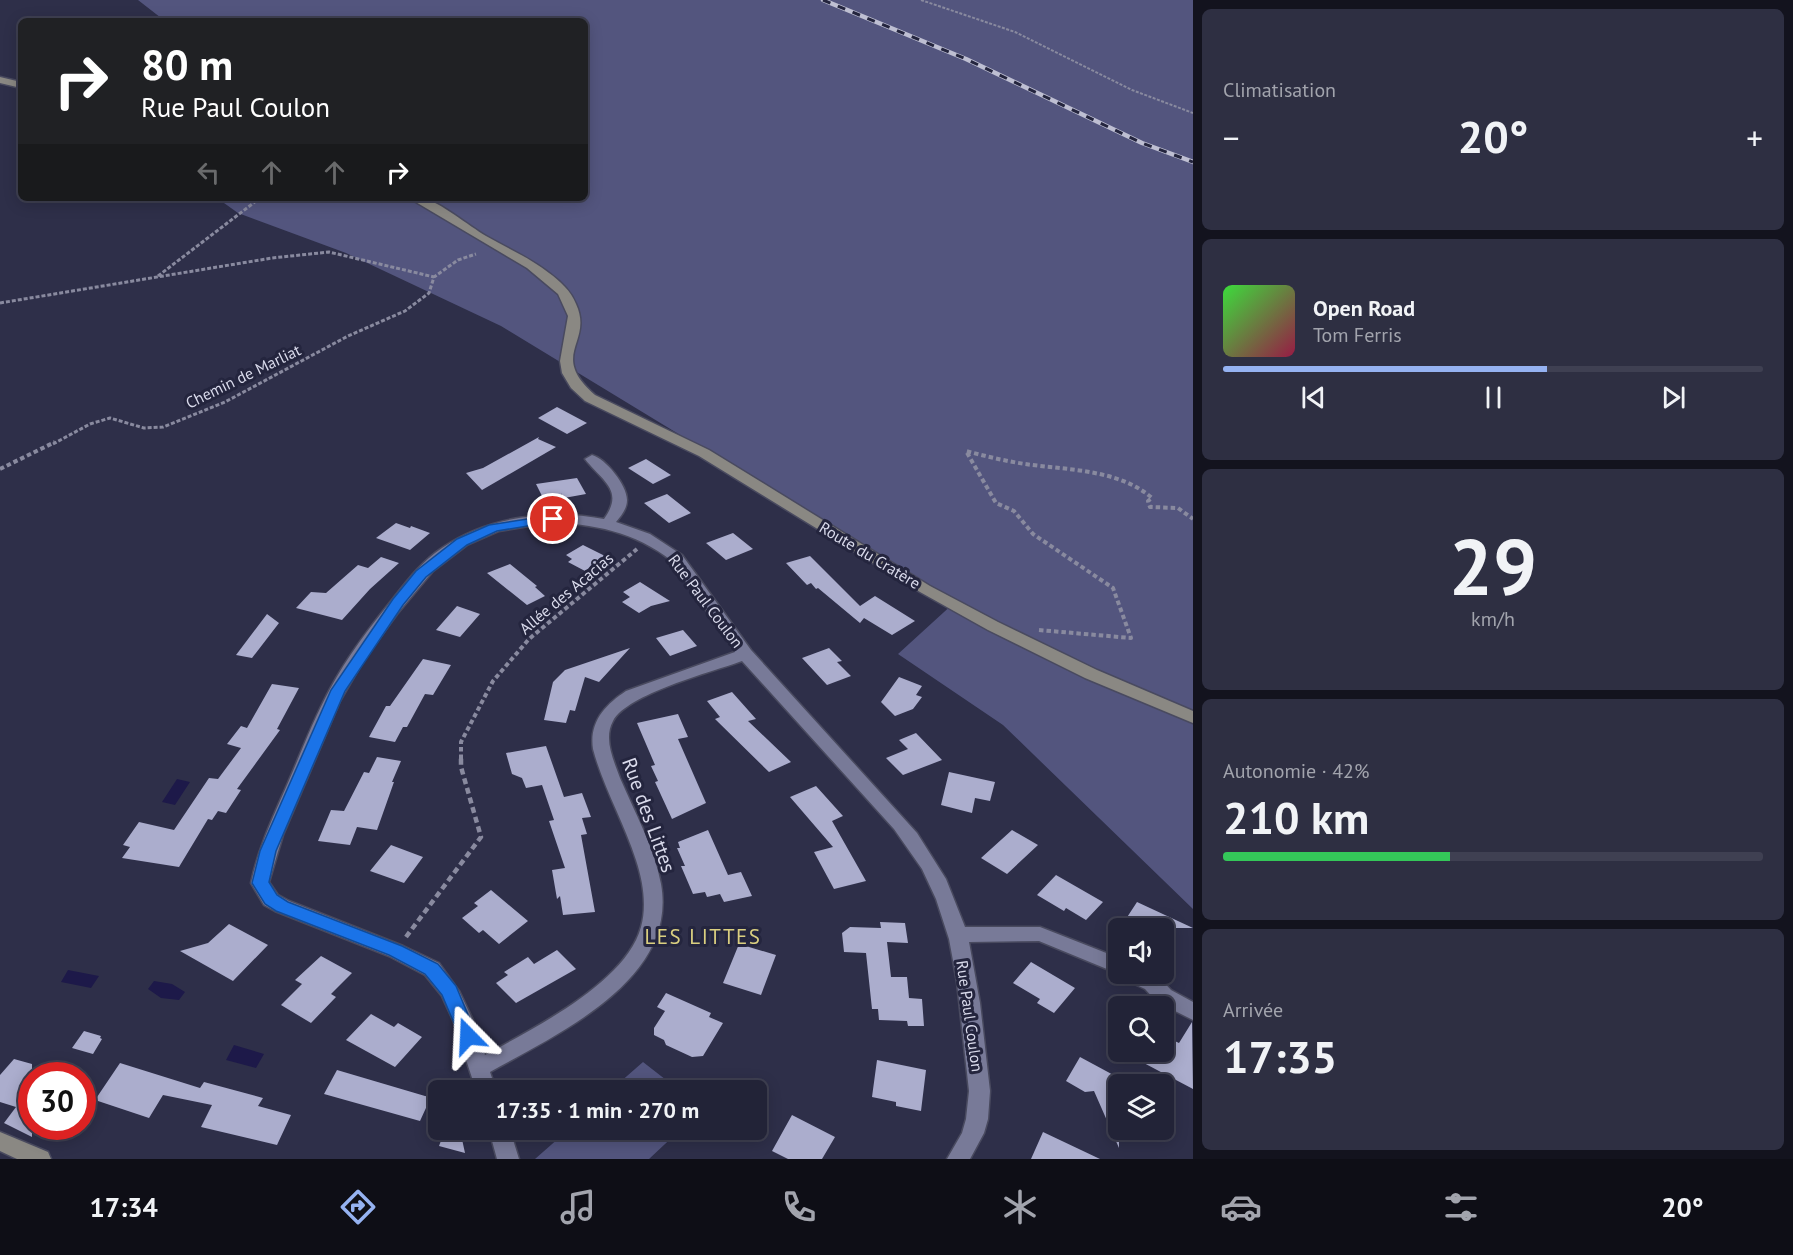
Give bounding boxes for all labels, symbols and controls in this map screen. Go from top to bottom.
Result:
text: 80 m [141,37,233,92]
icon: right [42,42,120,120]
text: Climatisation [1223,77,1336,103]
text: Rue Paul Coulon [141,90,330,124]
text: 20° [1458,107,1528,165]
text: − [1223,116,1240,159]
text: + [1746,116,1763,159]
icon: left [192,156,225,189]
icon: ahead [255,156,288,189]
icon: ahead [318,156,351,189]
icon: right [381,156,414,189]
text: Open Road [1313,294,1415,322]
text: Tom Ferris [1313,322,1402,348]
street label: Chemin de Marliat [182,339,304,413]
icon: previous [1297,381,1330,414]
icon: pause [1477,381,1510,414]
icon: next [1657,381,1690,414]
pin [527,493,578,544]
icon: arrive [536,502,569,535]
text: 29 [1449,516,1537,617]
street label: Route du Cratère [816,517,924,593]
street label: Allée des Acacias [515,548,617,638]
street label: Rue Paul Coulon [664,550,748,652]
text: km/h [1471,606,1515,632]
street label: Rue des Littes [616,754,682,876]
text: Autonomie · 42% [1223,758,1369,784]
text: 210 km [1223,788,1369,846]
map controls [1108,918,1174,1140]
button: sound [1108,918,1174,984]
district label: LES LITTES [645,923,761,950]
street label: Rue Paul Coulon [952,959,988,1073]
button: search [1108,996,1174,1062]
text: Arrivée [1223,997,1283,1023]
position arrow [436,1004,500,1068]
text: 17:35 [1223,1027,1337,1085]
speed limit sign: 30 [18,1062,96,1140]
button: layers [1108,1074,1174,1140]
text: 17:35 · 1 min · 270 m [496,1096,699,1124]
icon: directions [337,1186,379,1228]
icon: music [557,1186,599,1228]
icon: phone [778,1186,820,1228]
icon: climate [999,1186,1041,1228]
icon: car [1220,1186,1262,1228]
icon: filters [1440,1186,1482,1228]
text: 17:34 [89,1190,158,1224]
text: 20° [1661,1190,1704,1224]

